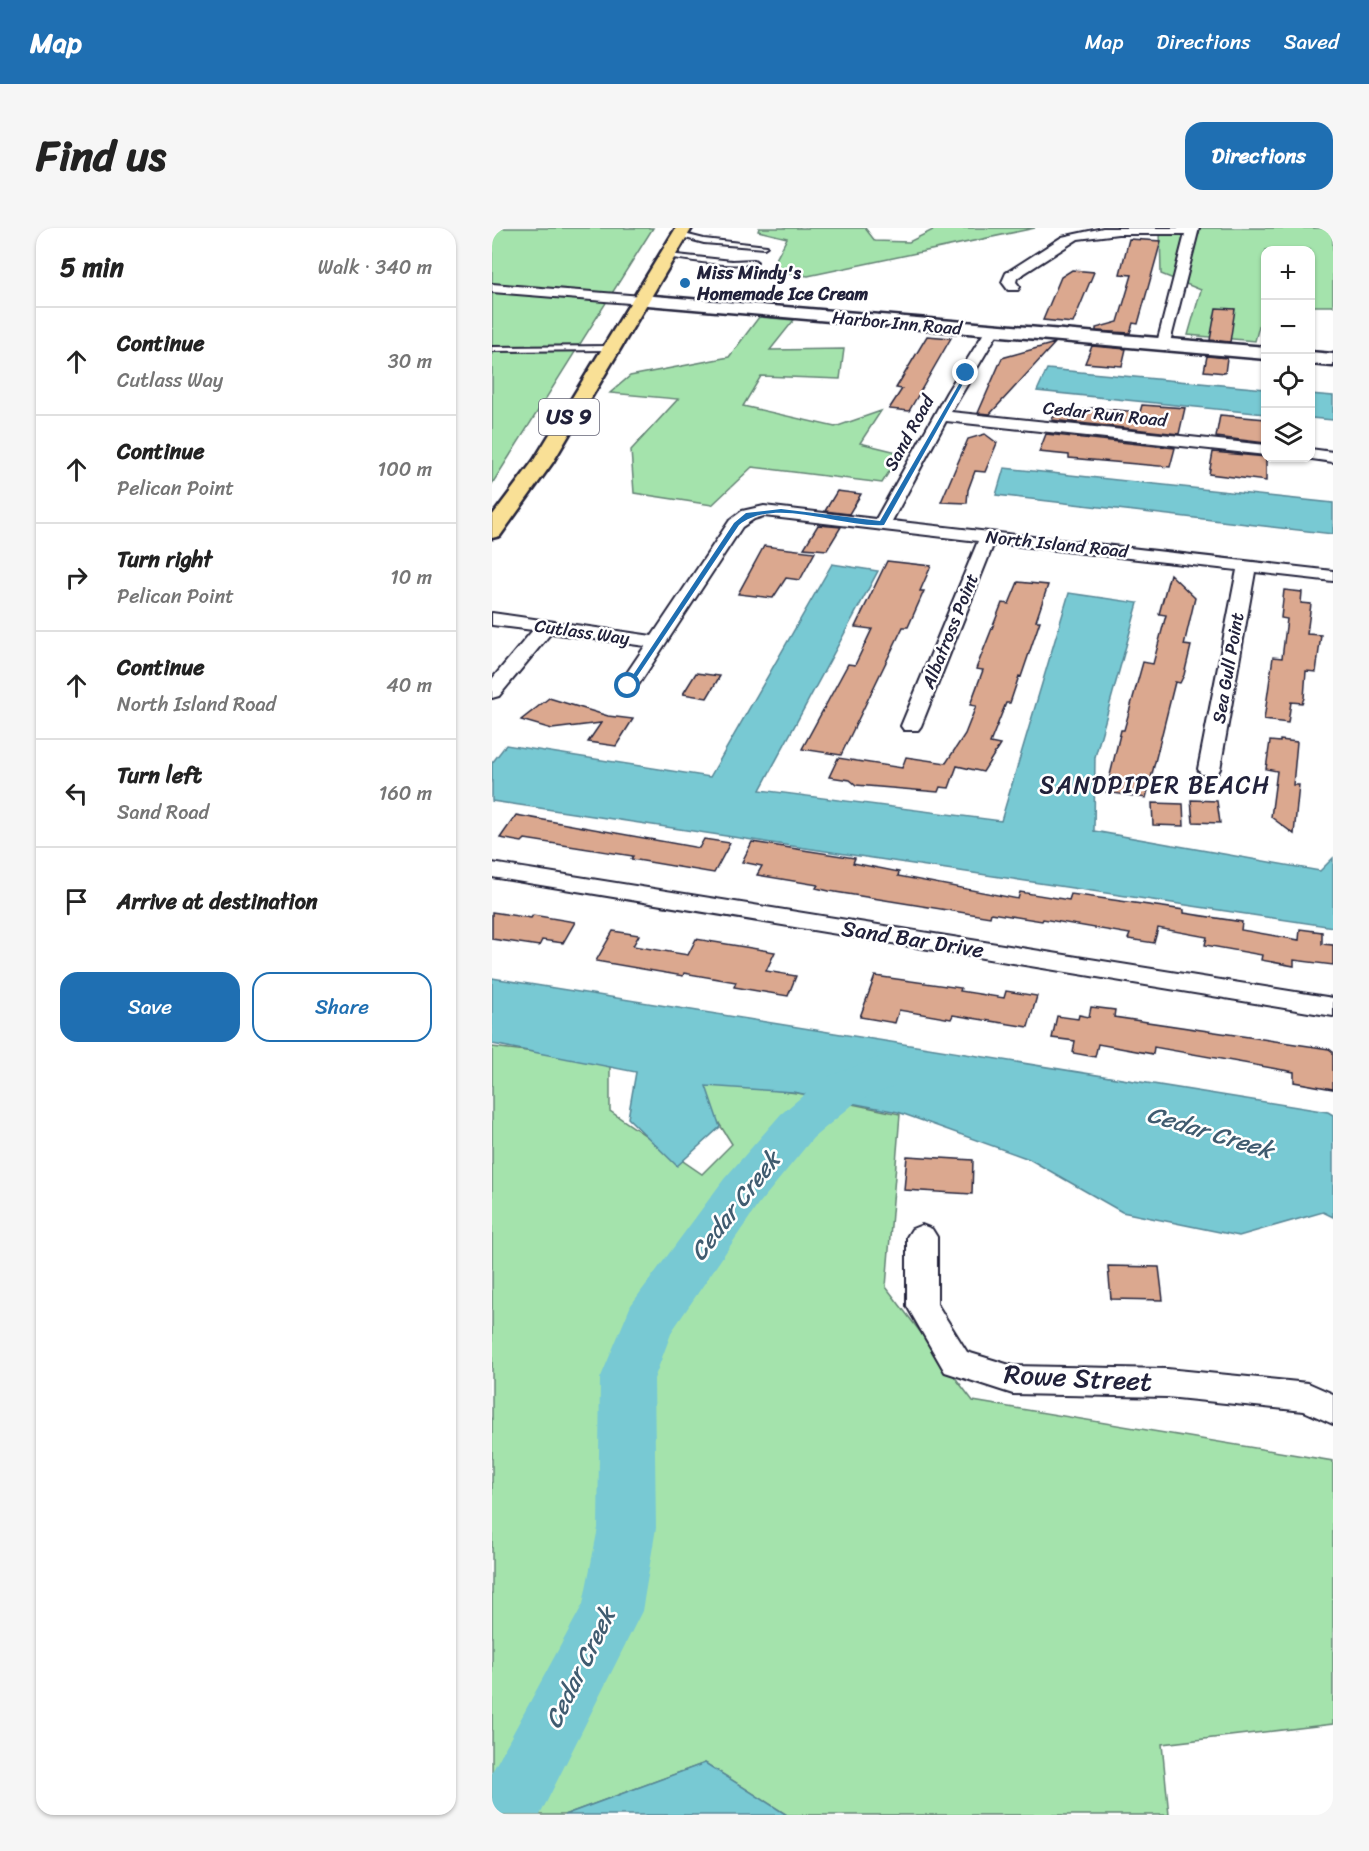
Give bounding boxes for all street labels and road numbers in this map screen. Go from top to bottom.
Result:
street label: Harbor Inn Road [831,301,965,345]
street label: Sand Road [875,388,944,477]
street label: Cedar Run Road [1041,392,1170,437]
road number: US 9 [539,399,599,435]
street label: North Island Road [984,521,1131,568]
street label: Albatross Point [912,568,988,695]
street label: Cutlass Way [532,610,632,655]
street label: Sea Gull Point [1203,610,1254,726]
street label: Sand Bar Drive [839,908,987,970]
street label: Rowe Street [1003,1350,1153,1406]

